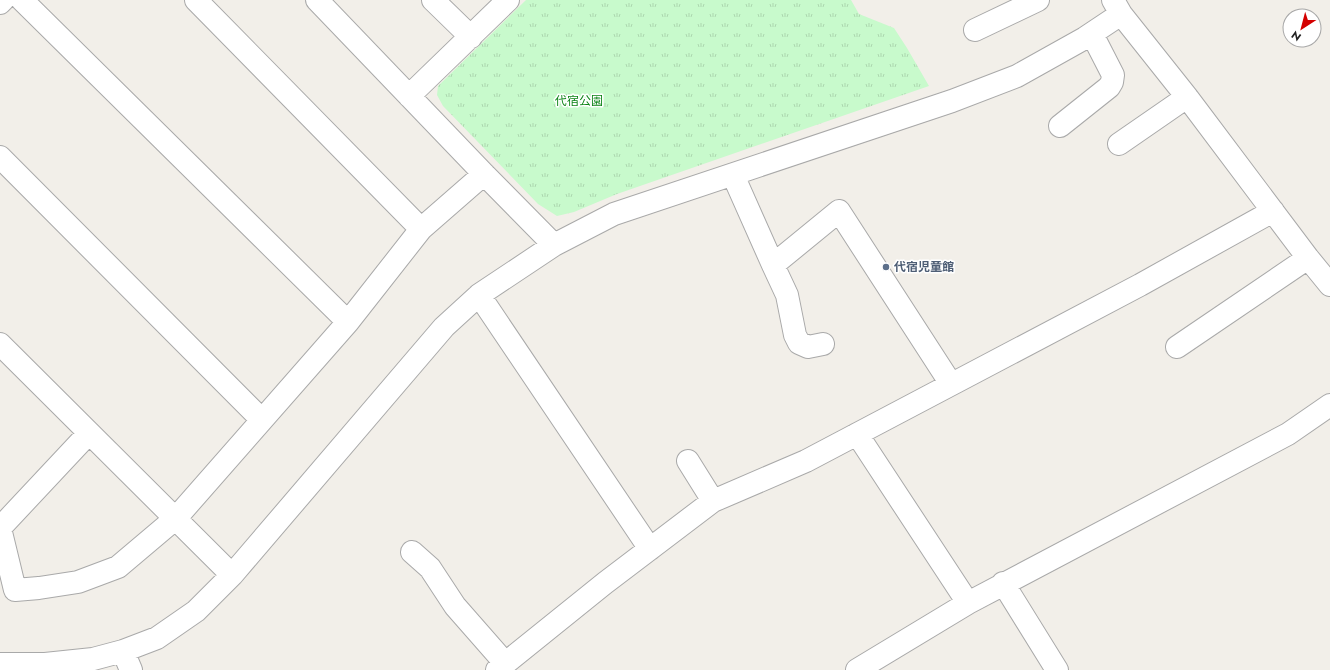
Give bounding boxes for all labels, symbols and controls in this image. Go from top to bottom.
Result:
north arrow [1282,8,1322,48]
text: N [1288,27,1304,45]
park label: 代宿公園 [555,92,603,110]
place label: 代宿児童館 [894,258,954,276]
marker: 代宿児童館 [881,262,891,272]

